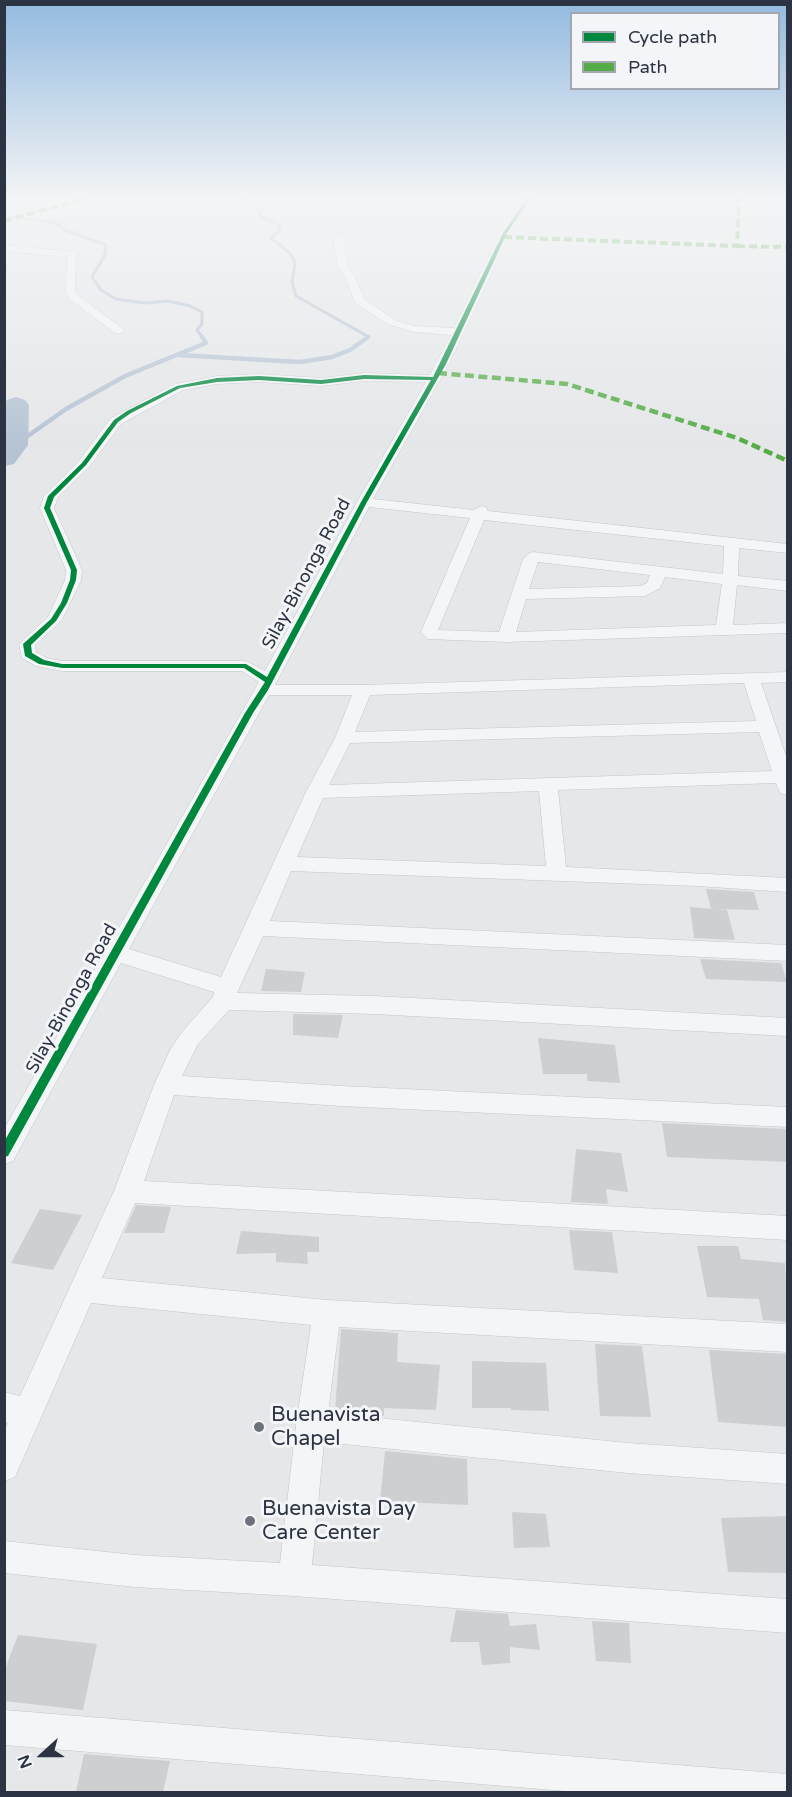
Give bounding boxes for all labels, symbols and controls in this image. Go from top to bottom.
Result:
legend [570,12,780,90]
text: Cycle path [628,26,717,48]
text: Path [628,56,667,78]
street label: Silay-Binonga Road [258,495,356,653]
street label: Silay-Binonga Road [22,920,122,1078]
place label: Buenavista Chapel [271,1402,381,1452]
marker: Buenavista Chapel [252,1420,266,1434]
place label: Buenavista Day Care Center [262,1496,416,1546]
marker: Buenavista Day Care Center [243,1514,257,1528]
north arrow [12,1725,72,1785]
text: N [14,1752,37,1771]

